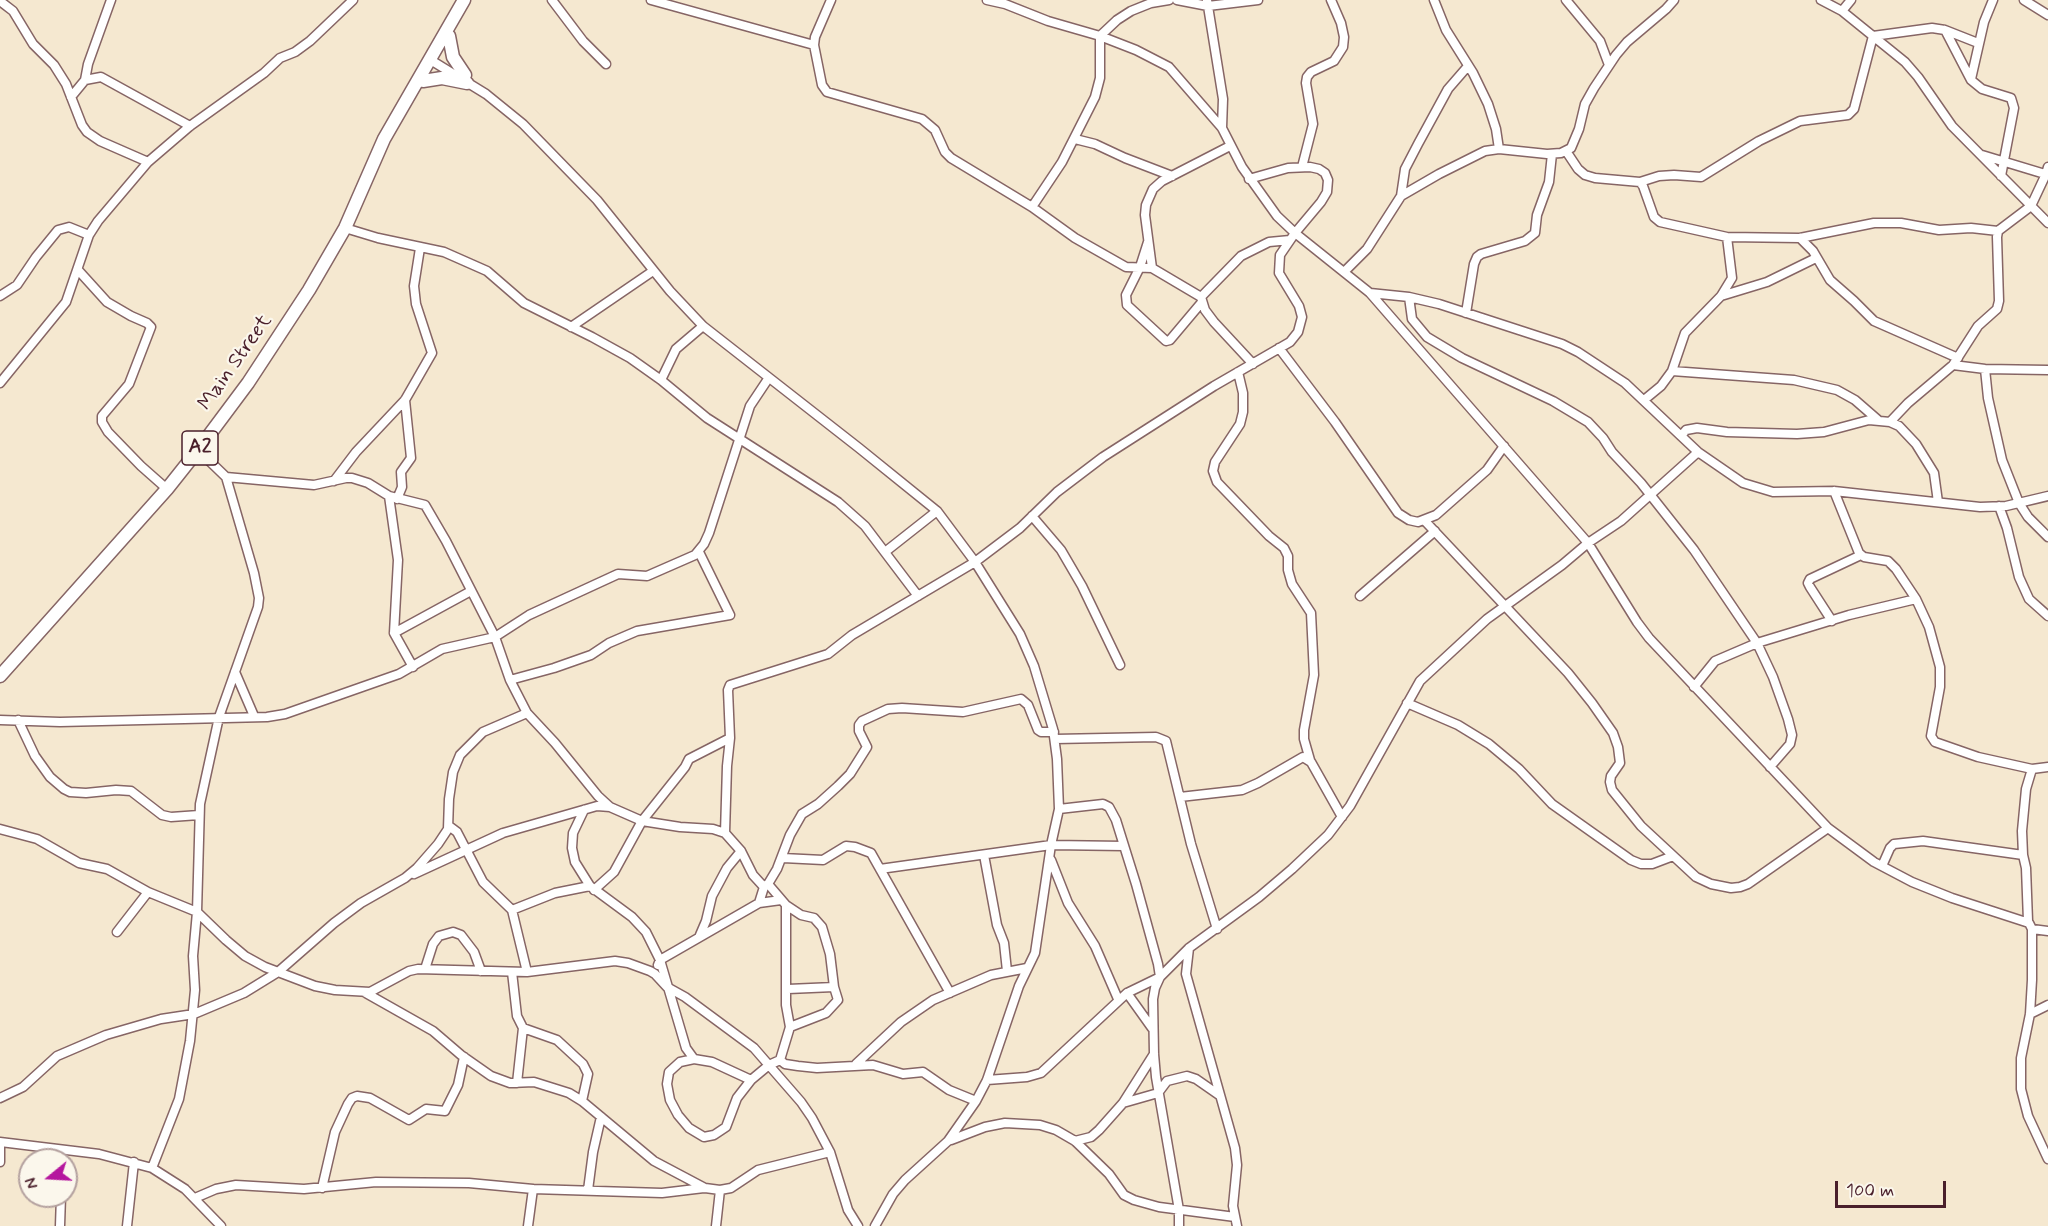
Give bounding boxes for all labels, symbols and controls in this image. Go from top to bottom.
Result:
street label: Main Street [194,310,278,416]
road number: A2 [182,431,218,465]
north arrow [18,1148,78,1208]
scale bar [1838,1169,1949,1207]
text: N [21,1175,44,1191]
text: 100 m [1846,1179,1894,1203]

